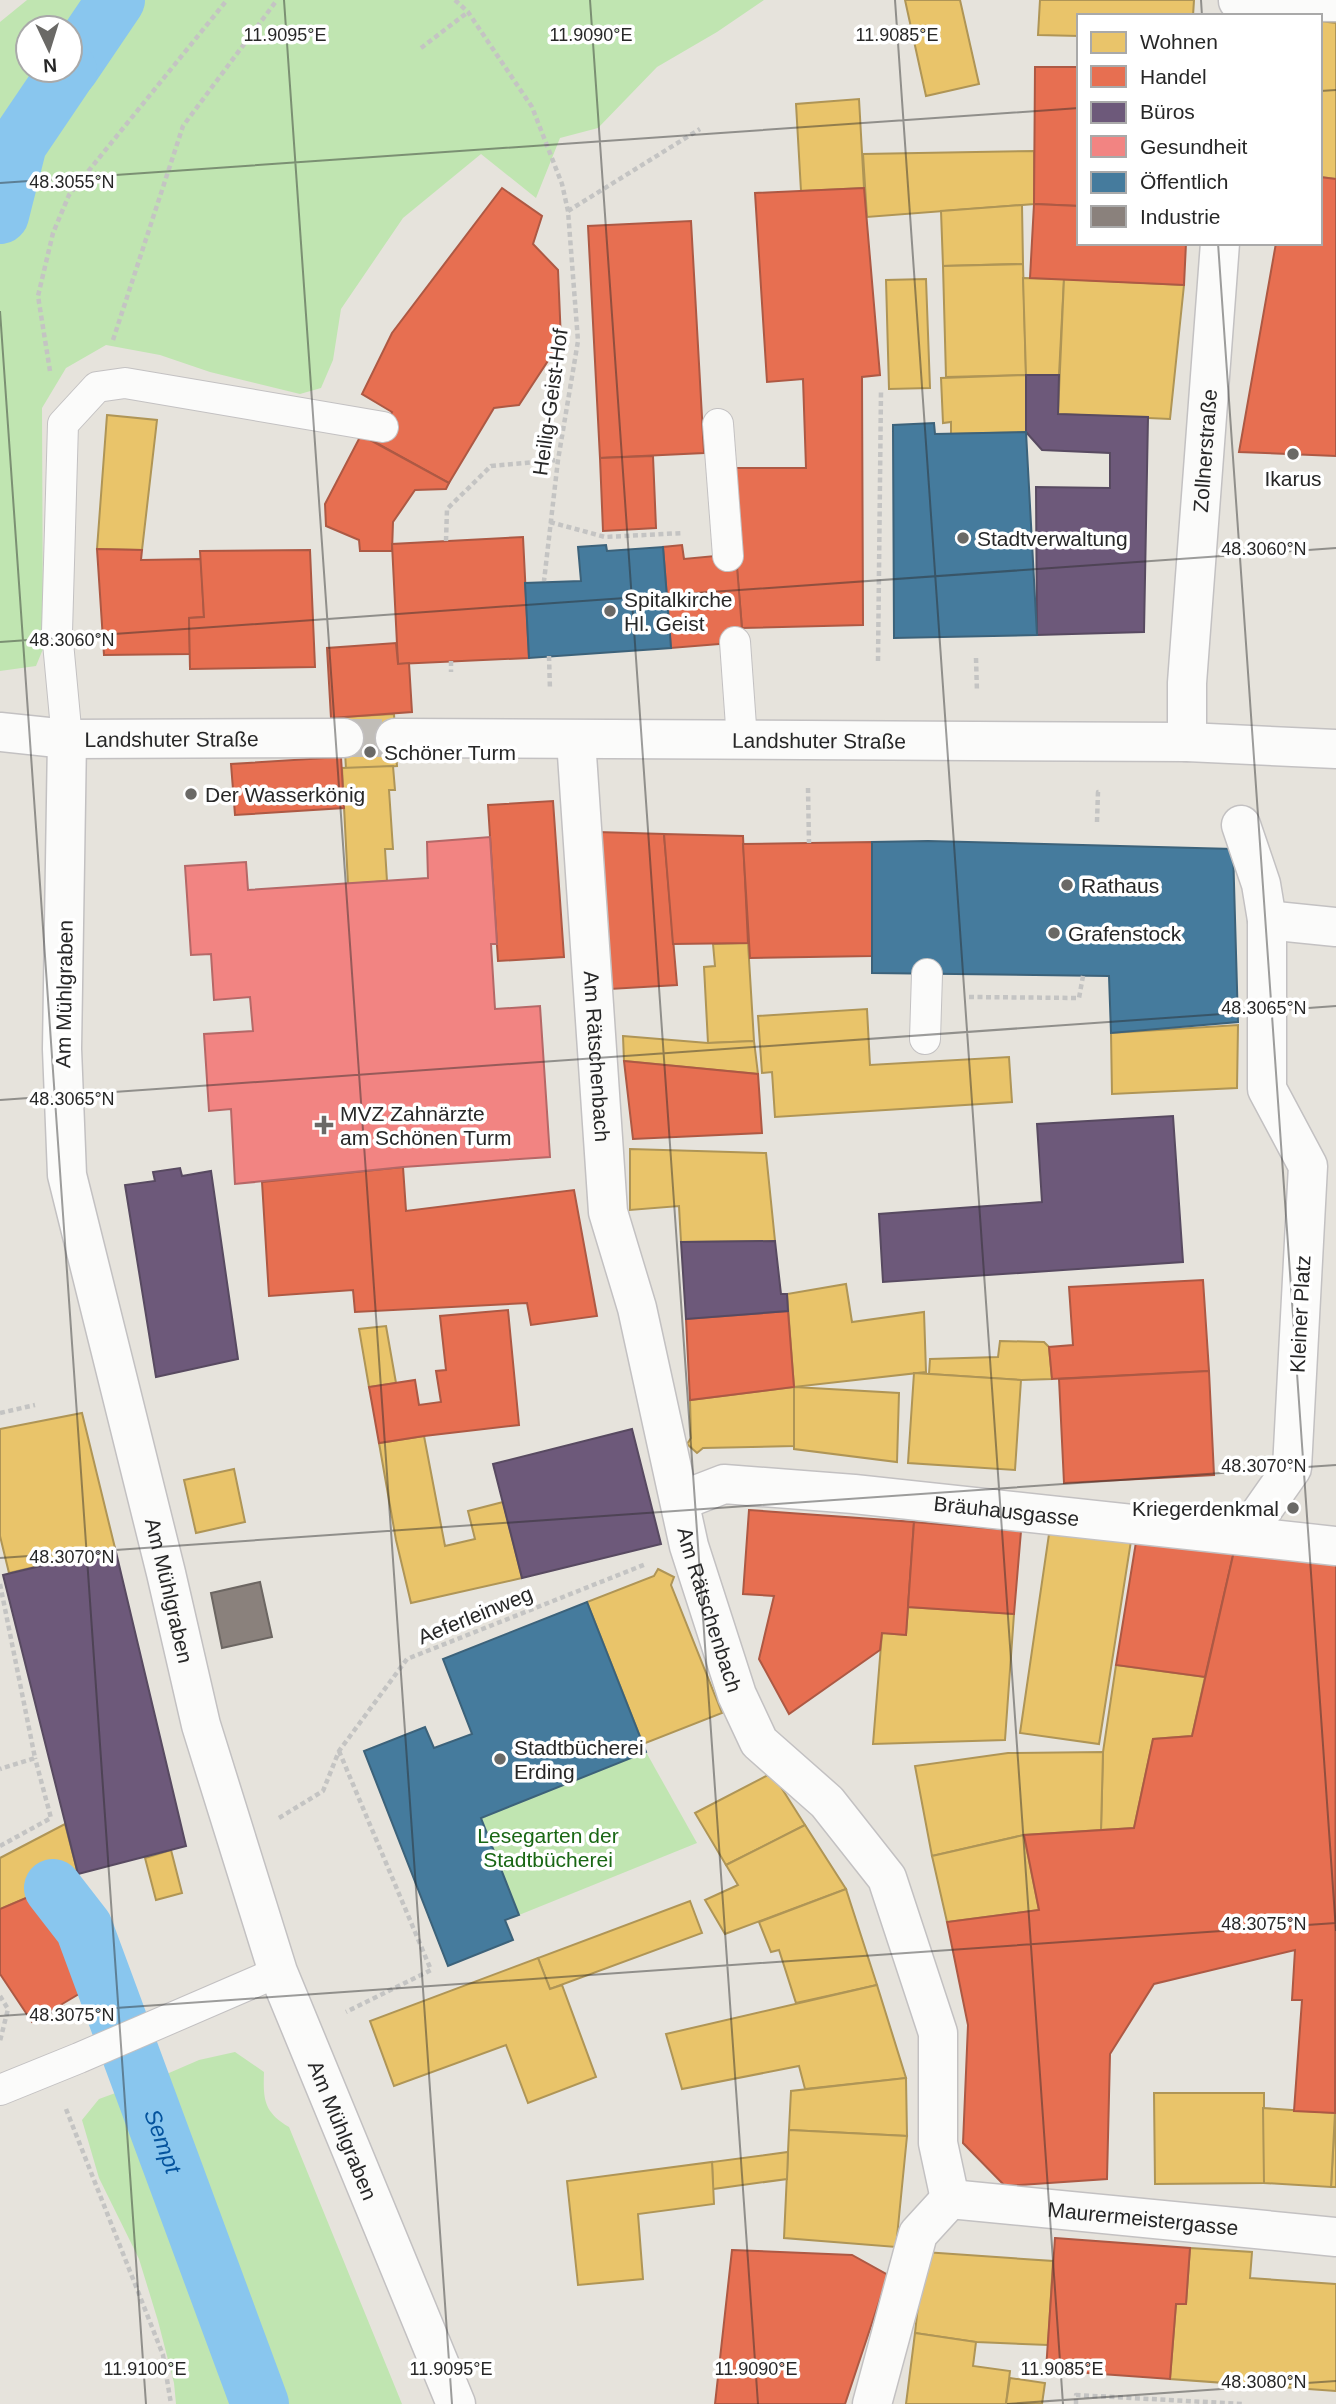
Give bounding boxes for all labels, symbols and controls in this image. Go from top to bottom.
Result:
north arrow [14,14,84,84]
legend [1077,14,1322,245]
text: 11.9095°E [244,25,326,45]
text: 11.9090°E [550,25,632,45]
text: 11.9085°E [856,25,938,45]
text: Wohnen [1140,30,1218,53]
text: N [43,55,58,76]
text: Handel [1140,65,1207,88]
text: Büros [1140,100,1195,123]
text: Gesundheit [1140,135,1248,158]
text: Öffentlich [1140,170,1228,193]
text: 48.3055°N [29,172,115,192]
text: Industrie [1140,205,1221,228]
street label: Heilig-Geist-Hof [528,327,572,477]
street label: Zollnerstraße [1188,388,1221,513]
marker: Ikarus [1285,446,1301,462]
place label: Ikarus [1264,467,1322,490]
place label: Stadtverwaltung [977,527,1128,550]
marker: Stadtverwaltung [955,530,971,546]
text: 48.3060°N [1221,539,1307,559]
place label: Spitalkirche Hl. Geist [624,588,733,635]
marker: Spitalkirche Hl. Geist [602,603,618,619]
text: 48.3060°N [29,630,115,650]
street label: Landshuter Straße [85,727,259,750]
street label: Landshuter Straße [732,728,906,752]
place label: Schöner Turm [384,741,516,764]
marker: Schöner Turm [362,744,378,760]
place label: Der Wasserkönig [205,783,365,806]
marker: Der Wasserkönig [183,786,199,802]
place label: Rathaus [1081,874,1159,897]
marker: Rathaus [1059,877,1075,893]
street label: Am Mühlgraben [51,920,77,1068]
place label: Grafenstock [1068,922,1182,945]
marker: Grafenstock [1046,925,1062,941]
street label: Am Rätschenbach [580,970,615,1143]
text: 48.3065°N [1221,998,1307,1018]
text: 48.3065°N [29,1089,115,1109]
place label: MVZ Zahnärzte am Schönen Turm [340,1102,512,1149]
marker: MVZ Zahnärzte am Schönen Turm [314,1115,334,1135]
street label: Kleiner Platz [1285,1255,1315,1373]
text: 48.3070°N [1221,1456,1307,1476]
street label: Bräuhausgasse [933,1491,1080,1530]
place label: Kriegerdenkmal [1132,1497,1279,1520]
marker: Kriegerdenkmal [1285,1500,1301,1516]
street label: Am Mühlgraben [141,1515,198,1665]
street label: Am Rätschenbach [674,1525,747,1695]
text: 48.3070°N [29,1547,115,1567]
street label: Aeferleinweg [414,1582,536,1648]
place label: Stadtbücherei Erding [514,1736,644,1783]
marker: Stadtbücherei Erding [492,1751,508,1767]
park label: Lesegarten der Stadtbücherei [477,1824,619,1871]
text: 48.3075°N [1221,1914,1307,1934]
text: 48.3075°N [29,2005,115,2025]
street label: Am Mühlgraben [304,2057,382,2203]
water label: Sempt [139,2106,187,2178]
street label: Maurermeistergasse [1047,2197,1239,2239]
text: 11.9100°E [104,2359,186,2379]
text: 11.9095°E [410,2359,492,2379]
text: 11.9090°E [715,2359,797,2379]
text: 11.9085°E [1021,2359,1103,2379]
text: 48.3080°N [1221,2372,1307,2392]

